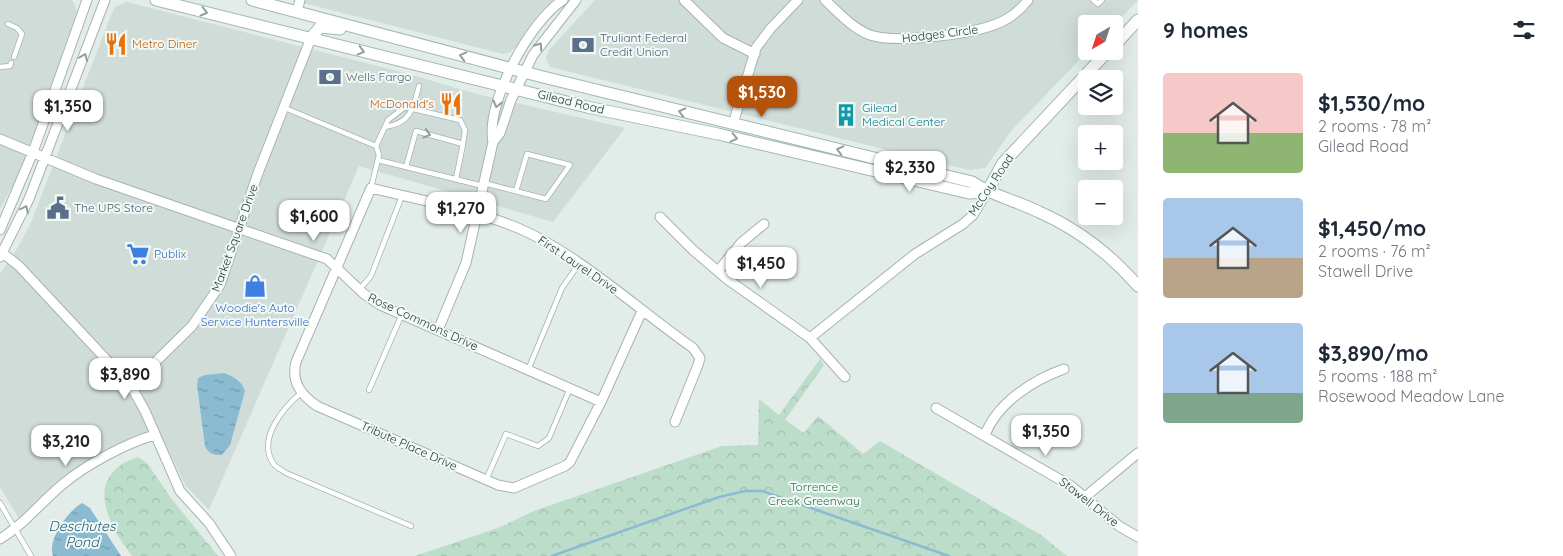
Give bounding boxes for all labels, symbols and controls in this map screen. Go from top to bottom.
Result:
one-way arrow [199,6,207,16]
north arrow [1078,15,1122,60]
map controls [1078,15,1123,225]
icon: filters [1510,16,1538,44]
text: 9 homes [1163,17,1248,43]
street label: Hodges Circle [901,21,979,46]
place label: Truliant Federal Credit Union [600,30,687,59]
restaurant icon: Metro Diner [103,31,129,57]
bank icon: Truliant Federal Credit Union [570,32,596,58]
place label: Metro Diner [132,36,198,51]
one-way arrow [533,43,542,52]
one-way arrow [357,45,366,56]
one-way arrow [460,51,468,61]
one-way arrow [77,53,88,62]
bank icon: Wells Fargo [317,64,343,90]
place label: Wells Fargo [346,69,411,84]
button: layers [1078,70,1123,115]
pin: $1,530 [721,76,803,118]
text: $1,530 [738,82,786,102]
street label: Gilead Road [536,86,606,117]
pin: $1,350 [27,90,109,132]
text: $1,530/mo [1318,90,1425,116]
restaurant icon: McDonald's [438,91,464,117]
icon: home [1203,93,1263,153]
text: $1,350 [44,96,92,116]
place label: McDonald's [370,96,434,111]
one-way arrow [492,100,503,109]
place label: Gilead Medical Center [862,100,945,129]
building icon: Gilead Medical Center [833,102,859,128]
one-way arrow [679,107,687,117]
text: 2 rooms · 78 m² [1318,116,1431,136]
button: + [1078,125,1123,170]
one-way arrow [422,128,430,138]
one-way arrow [730,132,738,143]
text: Gilead Road [1318,136,1409,156]
one-way arrow [835,145,844,156]
pin: $2,330 [869,150,951,193]
street label: McCoy Road [964,151,1017,218]
text: $2,330 [885,157,935,177]
button: − [1078,180,1123,225]
street label: Market Square Drive [208,182,261,294]
pin: $1,270 [420,192,502,234]
public building icon: The UPS Store [45,195,71,221]
text: $1,270 [437,198,485,218]
place label: The UPS Store [74,200,153,215]
pin: $1,600 [273,200,355,242]
one-way arrow [19,205,29,214]
text: $1,600 [290,206,338,226]
text: $1,450/mo [1318,215,1426,241]
icon: home [1203,218,1263,278]
street label: First Laurel Drive [535,232,621,297]
supermarket icon: Publix [125,241,151,267]
text: 2 rooms · 76 m² [1318,241,1431,261]
place label: Publix [154,246,187,261]
pin: $1,450 [720,246,802,289]
text: $1,450 [737,253,785,273]
text: Stawell Drive [1318,261,1413,281]
shop icon: Woodie's Auto Service Huntersville [242,273,268,299]
street label: Rose Commons Drive [366,289,481,354]
place label: Woodie's Auto Service Huntersville [201,300,309,329]
text: $3,890/mo [1318,340,1428,366]
icon: home [1203,343,1263,403]
pin: $3,890 [84,358,166,400]
text: $3,890 [100,364,150,384]
text: 5 rooms · 188 m² [1318,366,1437,386]
text: Rosewood Meadow Lane [1318,386,1505,406]
pin: $1,350 [1005,414,1087,457]
street label: Tribute Place Drive [359,417,460,474]
text: $1,350 [1022,421,1070,441]
pin: $3,210 [25,424,107,467]
text: $3,210 [42,431,90,451]
street label: Stawell Drive [1057,474,1122,530]
park label: Torrence Creek Greenway [768,479,860,508]
water label: Deschutes Pond [49,517,117,551]

